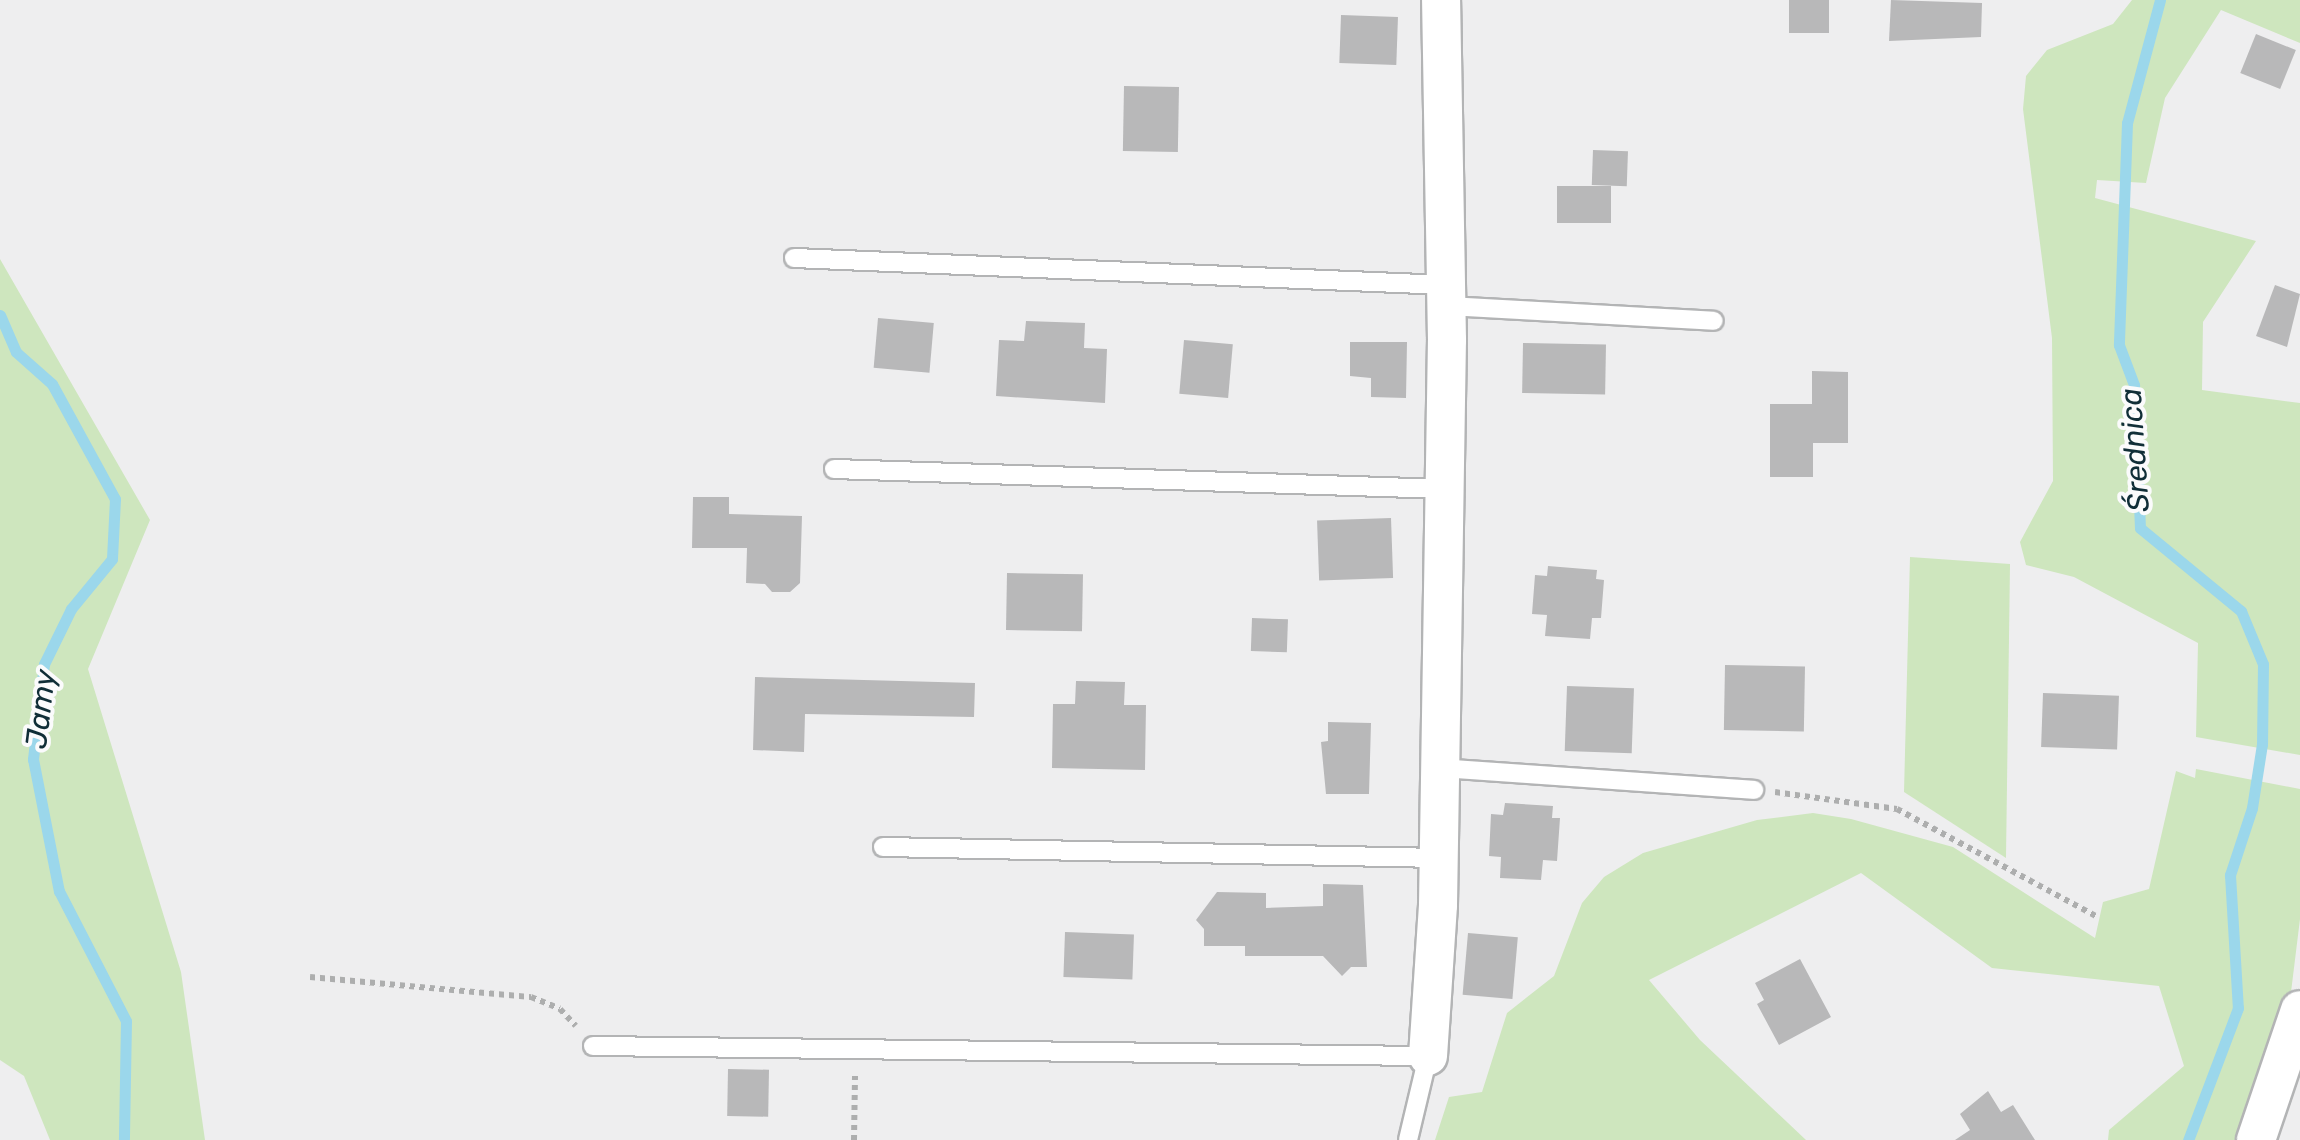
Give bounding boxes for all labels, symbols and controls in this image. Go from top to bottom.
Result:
water label: Średnica [2113,387,2157,513]
water label: Jamy [18,668,64,750]

